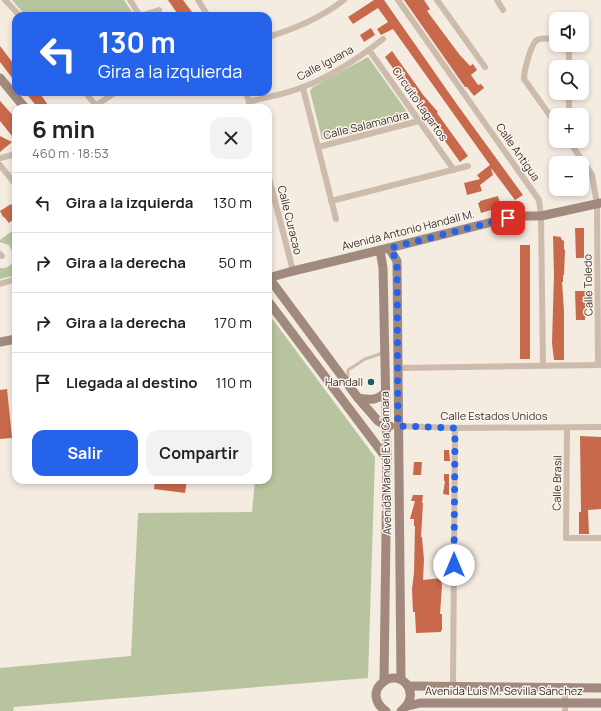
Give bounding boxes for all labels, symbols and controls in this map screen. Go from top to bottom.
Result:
map controls [549,12,589,196]
button: sound [549,12,589,52]
text: 130 m [98,23,176,61]
icon: left [32,28,84,80]
street label: Calle Iguana [294,41,356,84]
text: Gira a la izquierda [98,59,242,83]
button: search [549,60,589,100]
street label: Circuito Lagartos [389,64,452,144]
street label: Calle Salamandra [322,107,410,142]
button: + [549,108,589,148]
text: 6 min [32,112,95,145]
button: close [210,117,252,159]
street label: Calle Antigua [493,120,544,184]
text: 460 m · 18:53 [32,144,109,162]
button: − [549,156,589,196]
street label: Calle Curacao [275,184,306,256]
icon: left [32,192,54,214]
text: Gira a la izquierda [66,192,193,213]
text: 130 m [213,192,252,213]
pin [491,201,525,235]
street label: Avenida Antonio Handall M. [340,206,476,253]
icon: arrive [497,207,519,229]
icon: right [32,252,54,274]
text: Gira a la derecha [66,252,186,273]
text: 50 m [218,252,252,273]
street label: Calle Toledo [579,253,596,316]
icon: right [32,312,54,334]
text: Gira a la derecha [66,312,186,333]
text: 170 m [214,312,252,333]
icon: arrive [32,372,54,394]
text: Llegada al destino [66,372,198,393]
text: 110 m [215,372,252,393]
place label: Handall [325,374,363,389]
marker: Handall [366,377,376,387]
street label: Avenida Manuel Evia Cámara [377,391,394,535]
street label: Calle Estados Unidos [441,408,548,423]
button: Salir [32,430,138,476]
button: Compartir [146,430,252,476]
street label: Calle Brasil [549,455,564,511]
position arrow [433,544,475,586]
street label: Avenida Luis M. Sevilla Sánchez [425,683,583,698]

